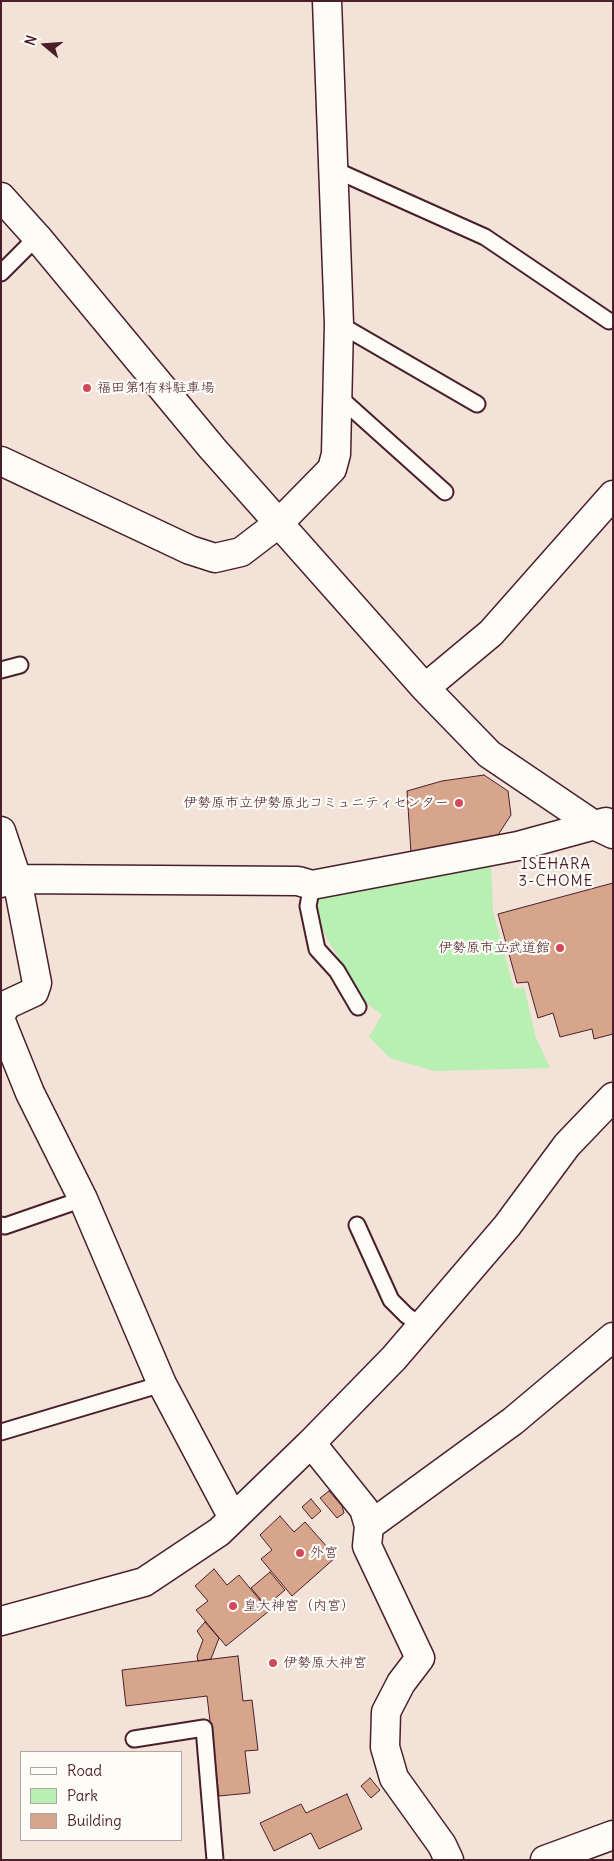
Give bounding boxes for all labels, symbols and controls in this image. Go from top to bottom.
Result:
north arrow [20,20,70,70]
text: N [21,33,41,48]
place label: 福田第1有料駐車場 [97,380,215,396]
marker: 福田第1有料駐車場 [81,382,93,394]
place label: 伊勢原市立伊勢原北コミュニティセンター [183,795,449,811]
marker: 伊勢原市立伊勢原北コミュニティセンター [453,797,465,809]
district label: ISEHARA 3-CHOME [518,856,594,891]
place label: 伊勢原市立武道館 [438,940,550,956]
marker: 伊勢原市立武道館 [554,942,566,954]
place label: 外宮 [310,1545,338,1561]
marker: 外宮 [294,1547,306,1559]
place label: 皇大神宮（内宮） [243,1598,355,1614]
marker: 皇大神宮（内宮） [227,1600,239,1612]
place label: 伊勢原大神宮 [283,1655,367,1671]
marker: 伊勢原大神宮 [267,1657,279,1669]
legend [20,1751,182,1841]
text: Road [67,1761,102,1780]
text: Park [67,1786,98,1805]
text: Building [67,1811,122,1830]

